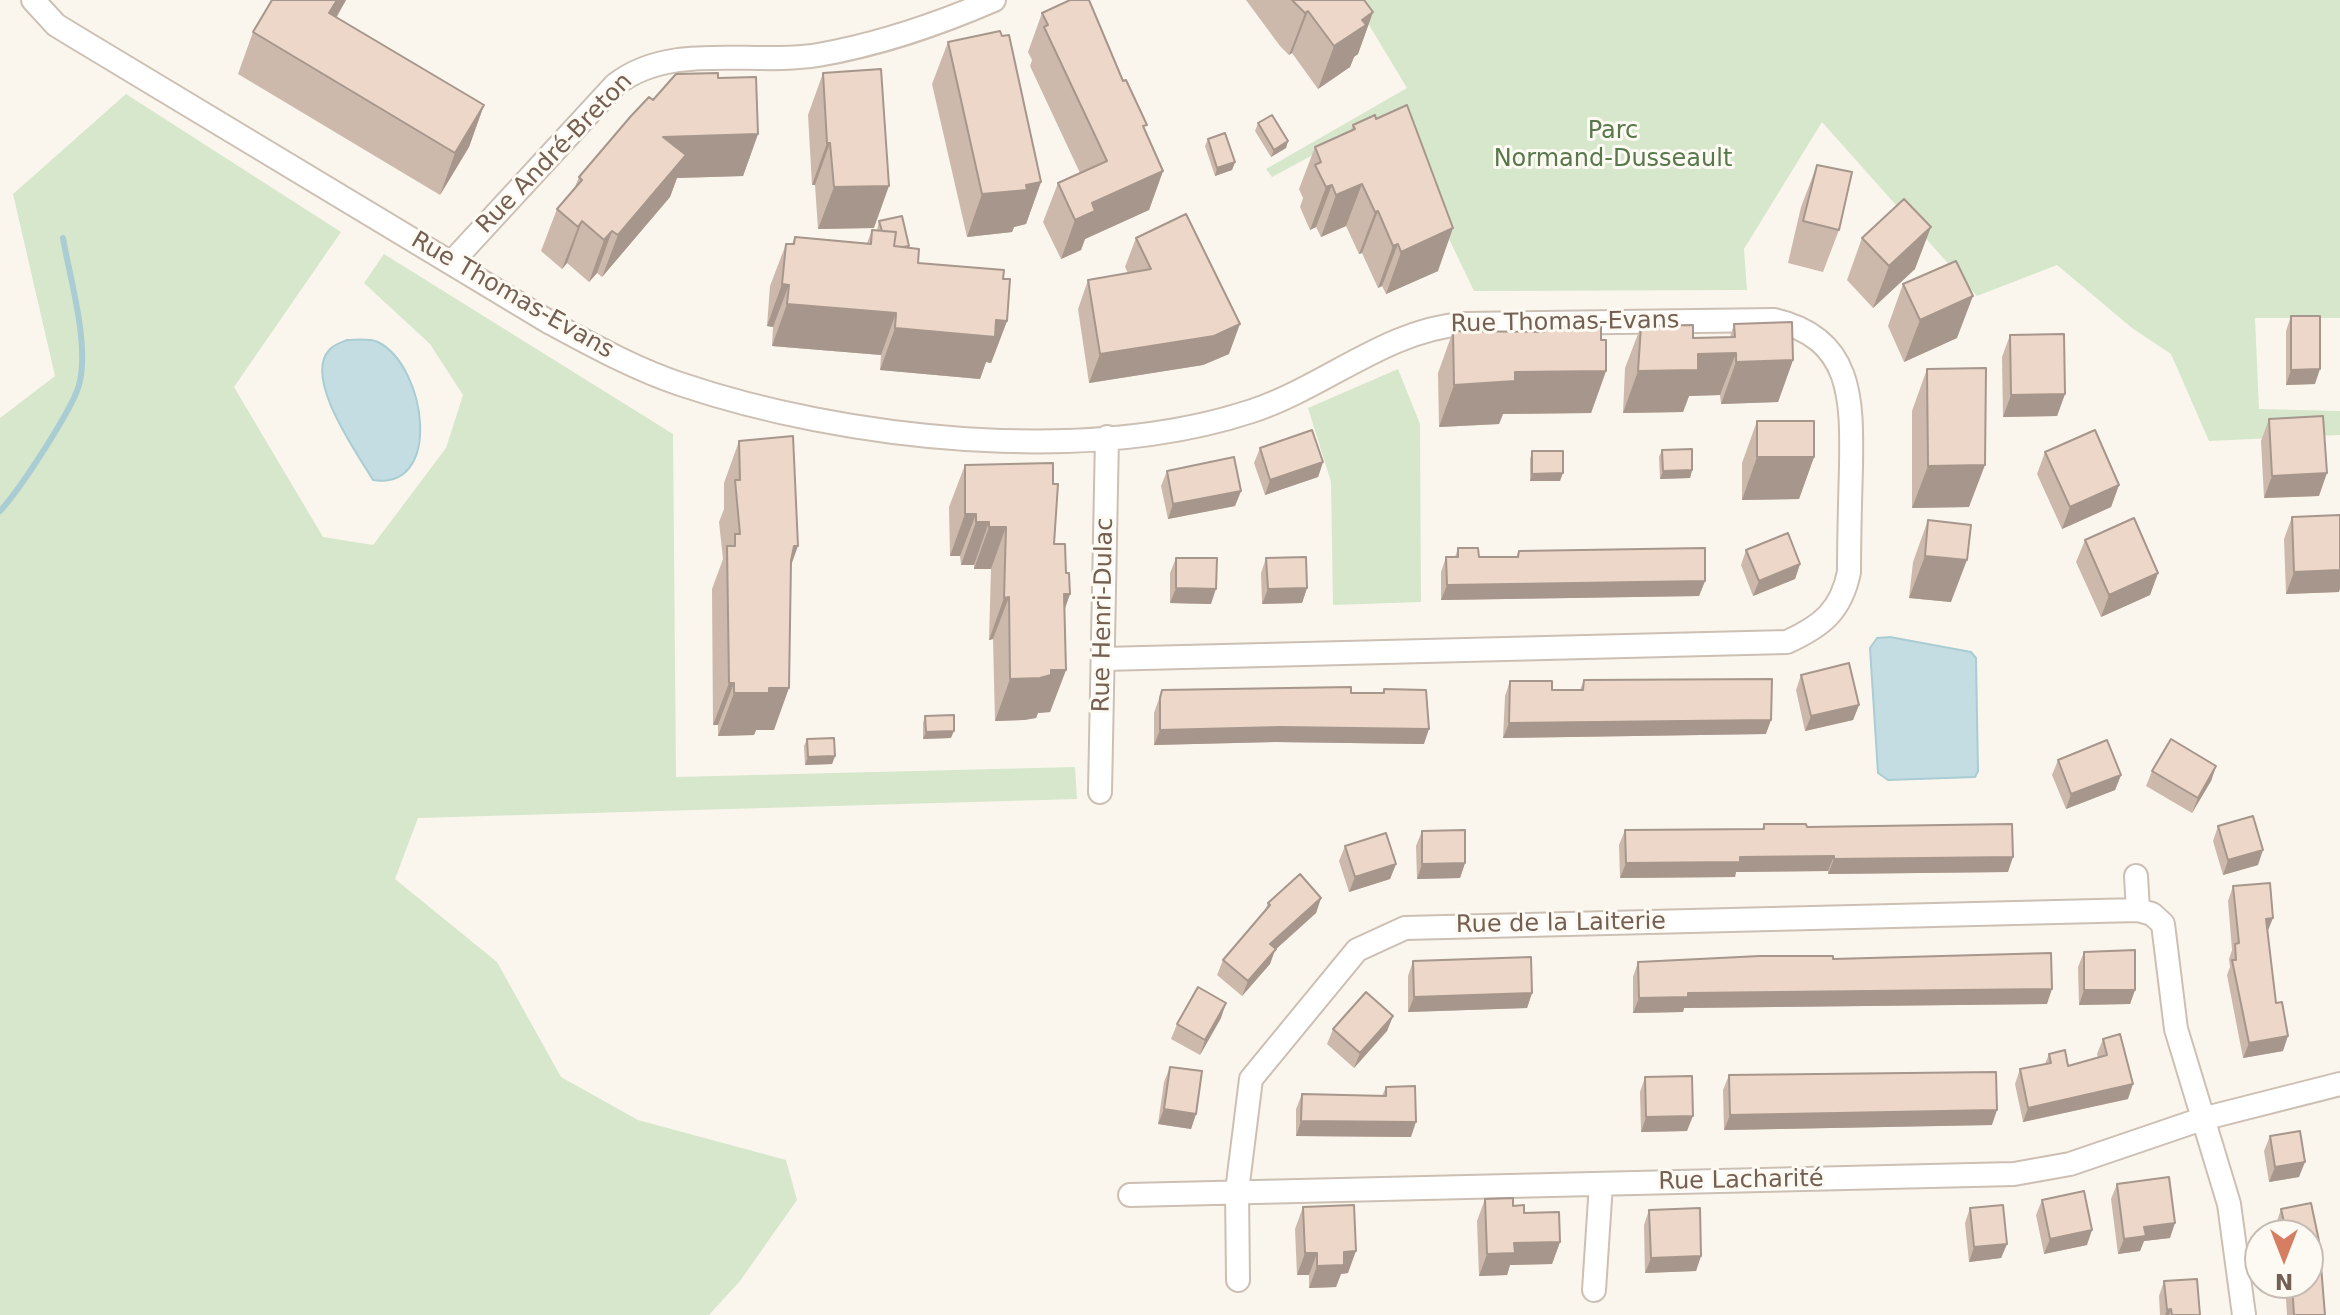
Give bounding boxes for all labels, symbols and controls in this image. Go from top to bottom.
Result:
street label: Rue André-Breton [471,68,639,240]
park label: Parc Normand-Dusseault [1494,118,1732,174]
street label: Rue Thomas-Evans [406,226,618,366]
street label: Rue Thomas-Evans [1450,307,1680,339]
street label: Rue Henri-Dulac [1088,517,1120,713]
street label: Rue de la Laiterie [1456,908,1666,940]
street label: Rue Lacharité [1658,1165,1824,1197]
north arrow [2244,1219,2324,1299]
text: N [2275,1269,2293,1294]

